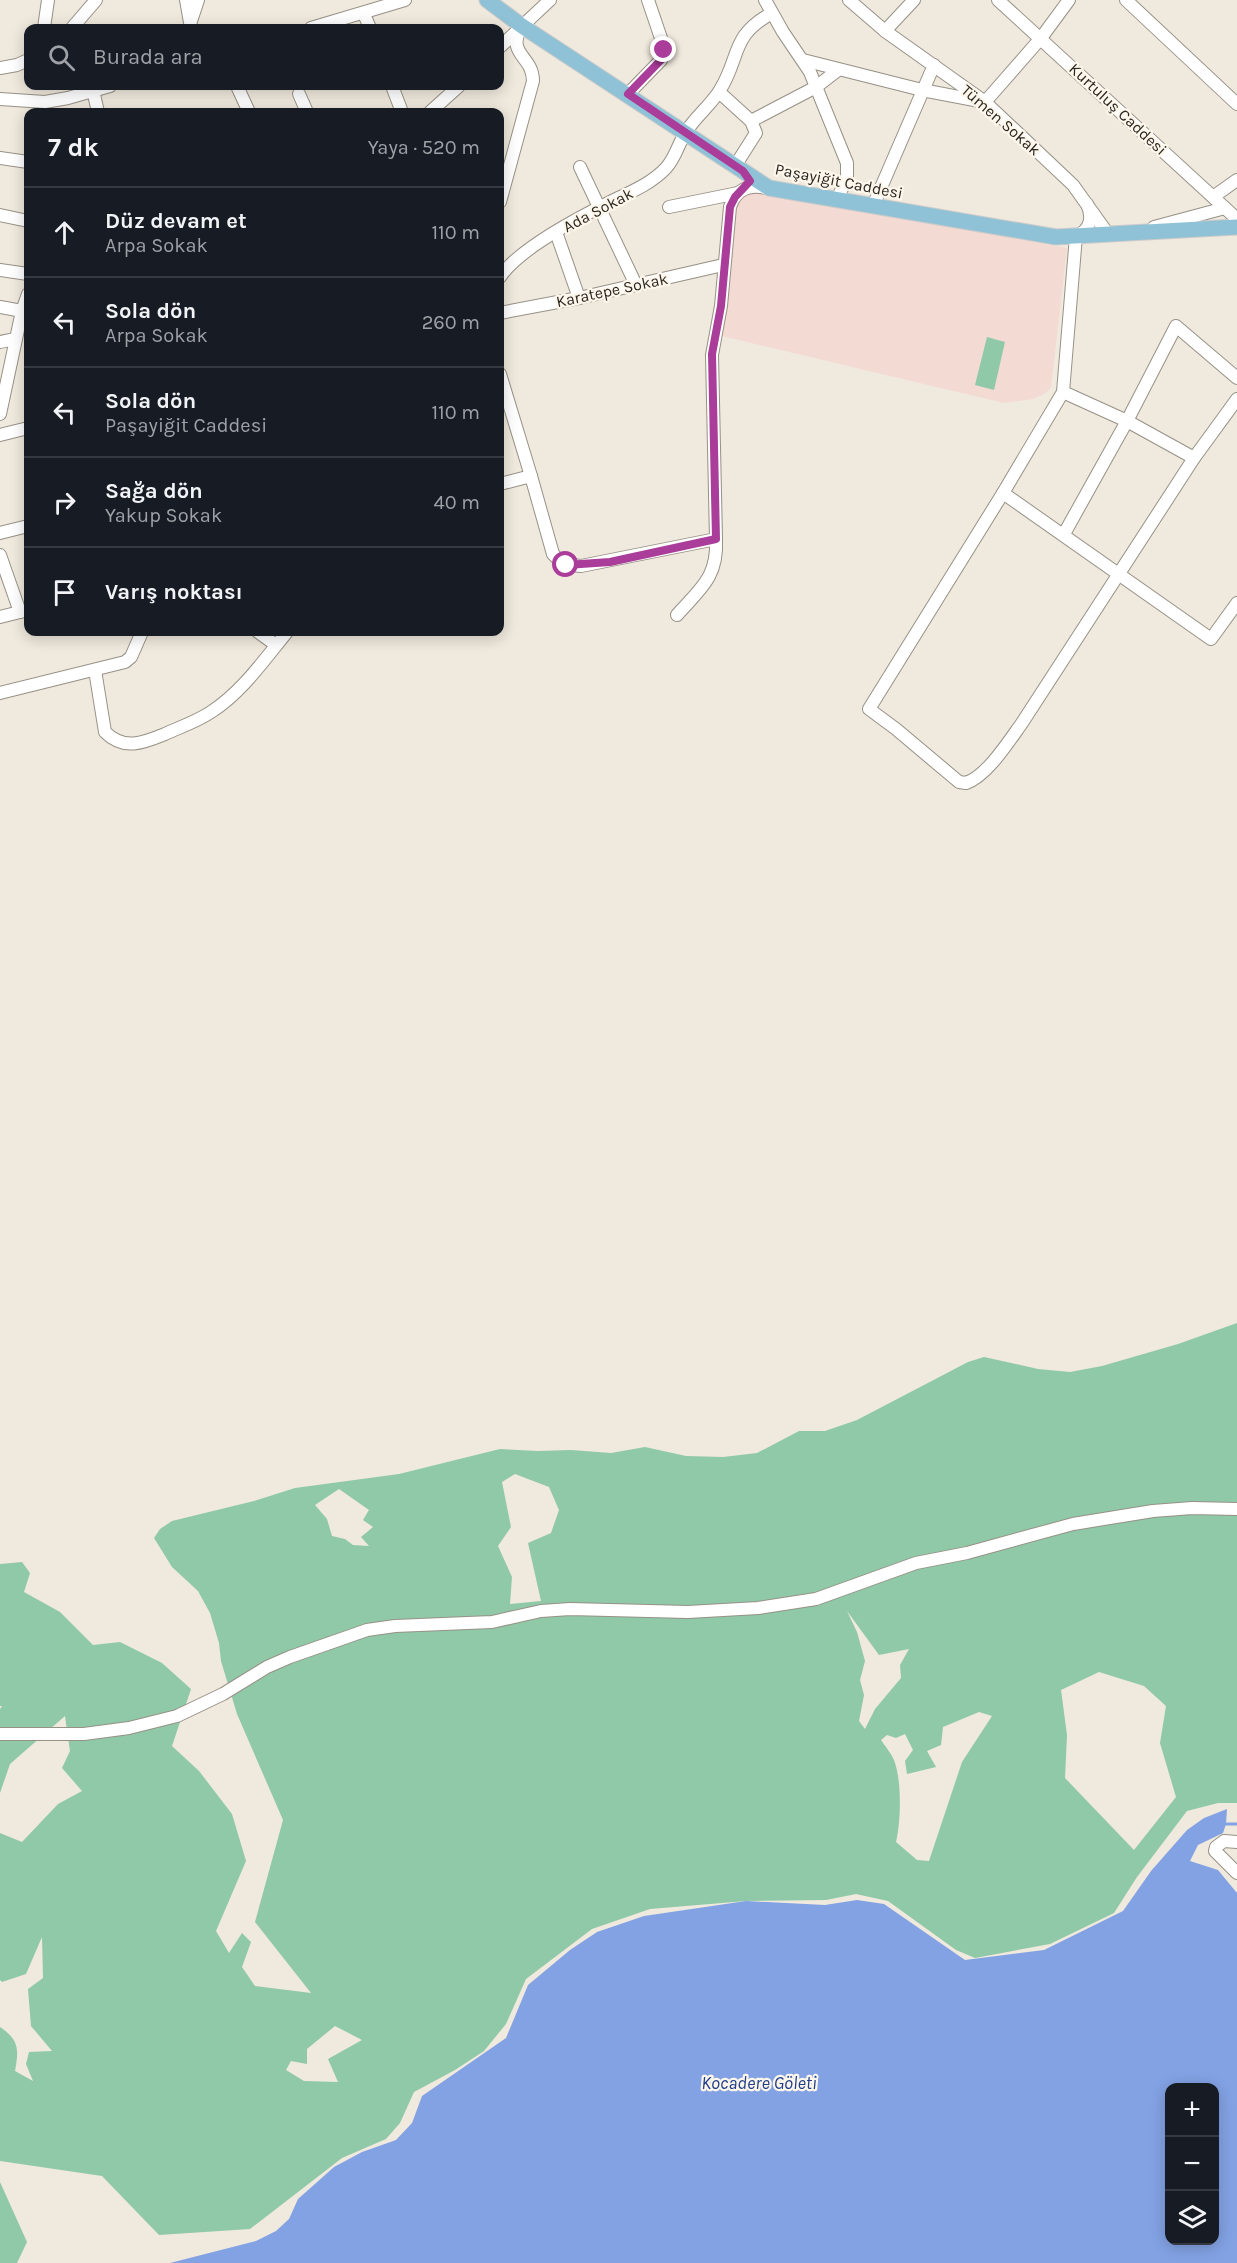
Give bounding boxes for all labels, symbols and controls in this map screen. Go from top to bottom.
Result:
search box [24,24,504,90]
route end [650,36,676,62]
icon: search [45,41,78,74]
text: Burada ara [93,44,203,70]
street label: Kurtuluş Caddesi [1065,59,1171,159]
street label: Tümen Sokak [958,81,1044,159]
text: 7 dk [48,132,99,163]
text: Yaya · 520 m [368,136,480,159]
street label: Paşayiğit Caddesi [774,159,904,203]
street label: Ada Sokak [560,184,636,236]
text: Düz devam et [105,208,247,234]
icon: ahead [48,216,81,249]
text: 110 m [431,221,480,244]
text: Arpa Sokak [105,234,208,257]
street label: Karatepe Sokak [554,269,670,311]
text: Sola dön [105,298,196,324]
icon: left [48,306,81,339]
text: 260 m [422,311,480,334]
text: Arpa Sokak [105,324,208,347]
text: Sola dön [105,388,196,414]
icon: left [48,396,81,429]
text: 110 m [431,401,480,424]
text: Paşayiğit Caddesi [105,414,267,437]
text: Sağa dön [105,478,203,504]
icon: right [48,486,81,519]
text: 40 m [434,491,480,514]
text: Yakup Sokak [105,504,222,527]
route start [552,551,578,577]
icon: arrive [48,576,81,609]
text: Varış noktası [105,579,243,605]
water label: Kocadere Göleti [701,2072,817,2094]
map controls [1165,2083,1219,2245]
button: + [1165,2083,1219,2137]
button: − [1165,2137,1219,2191]
button: layers [1165,2191,1219,2245]

